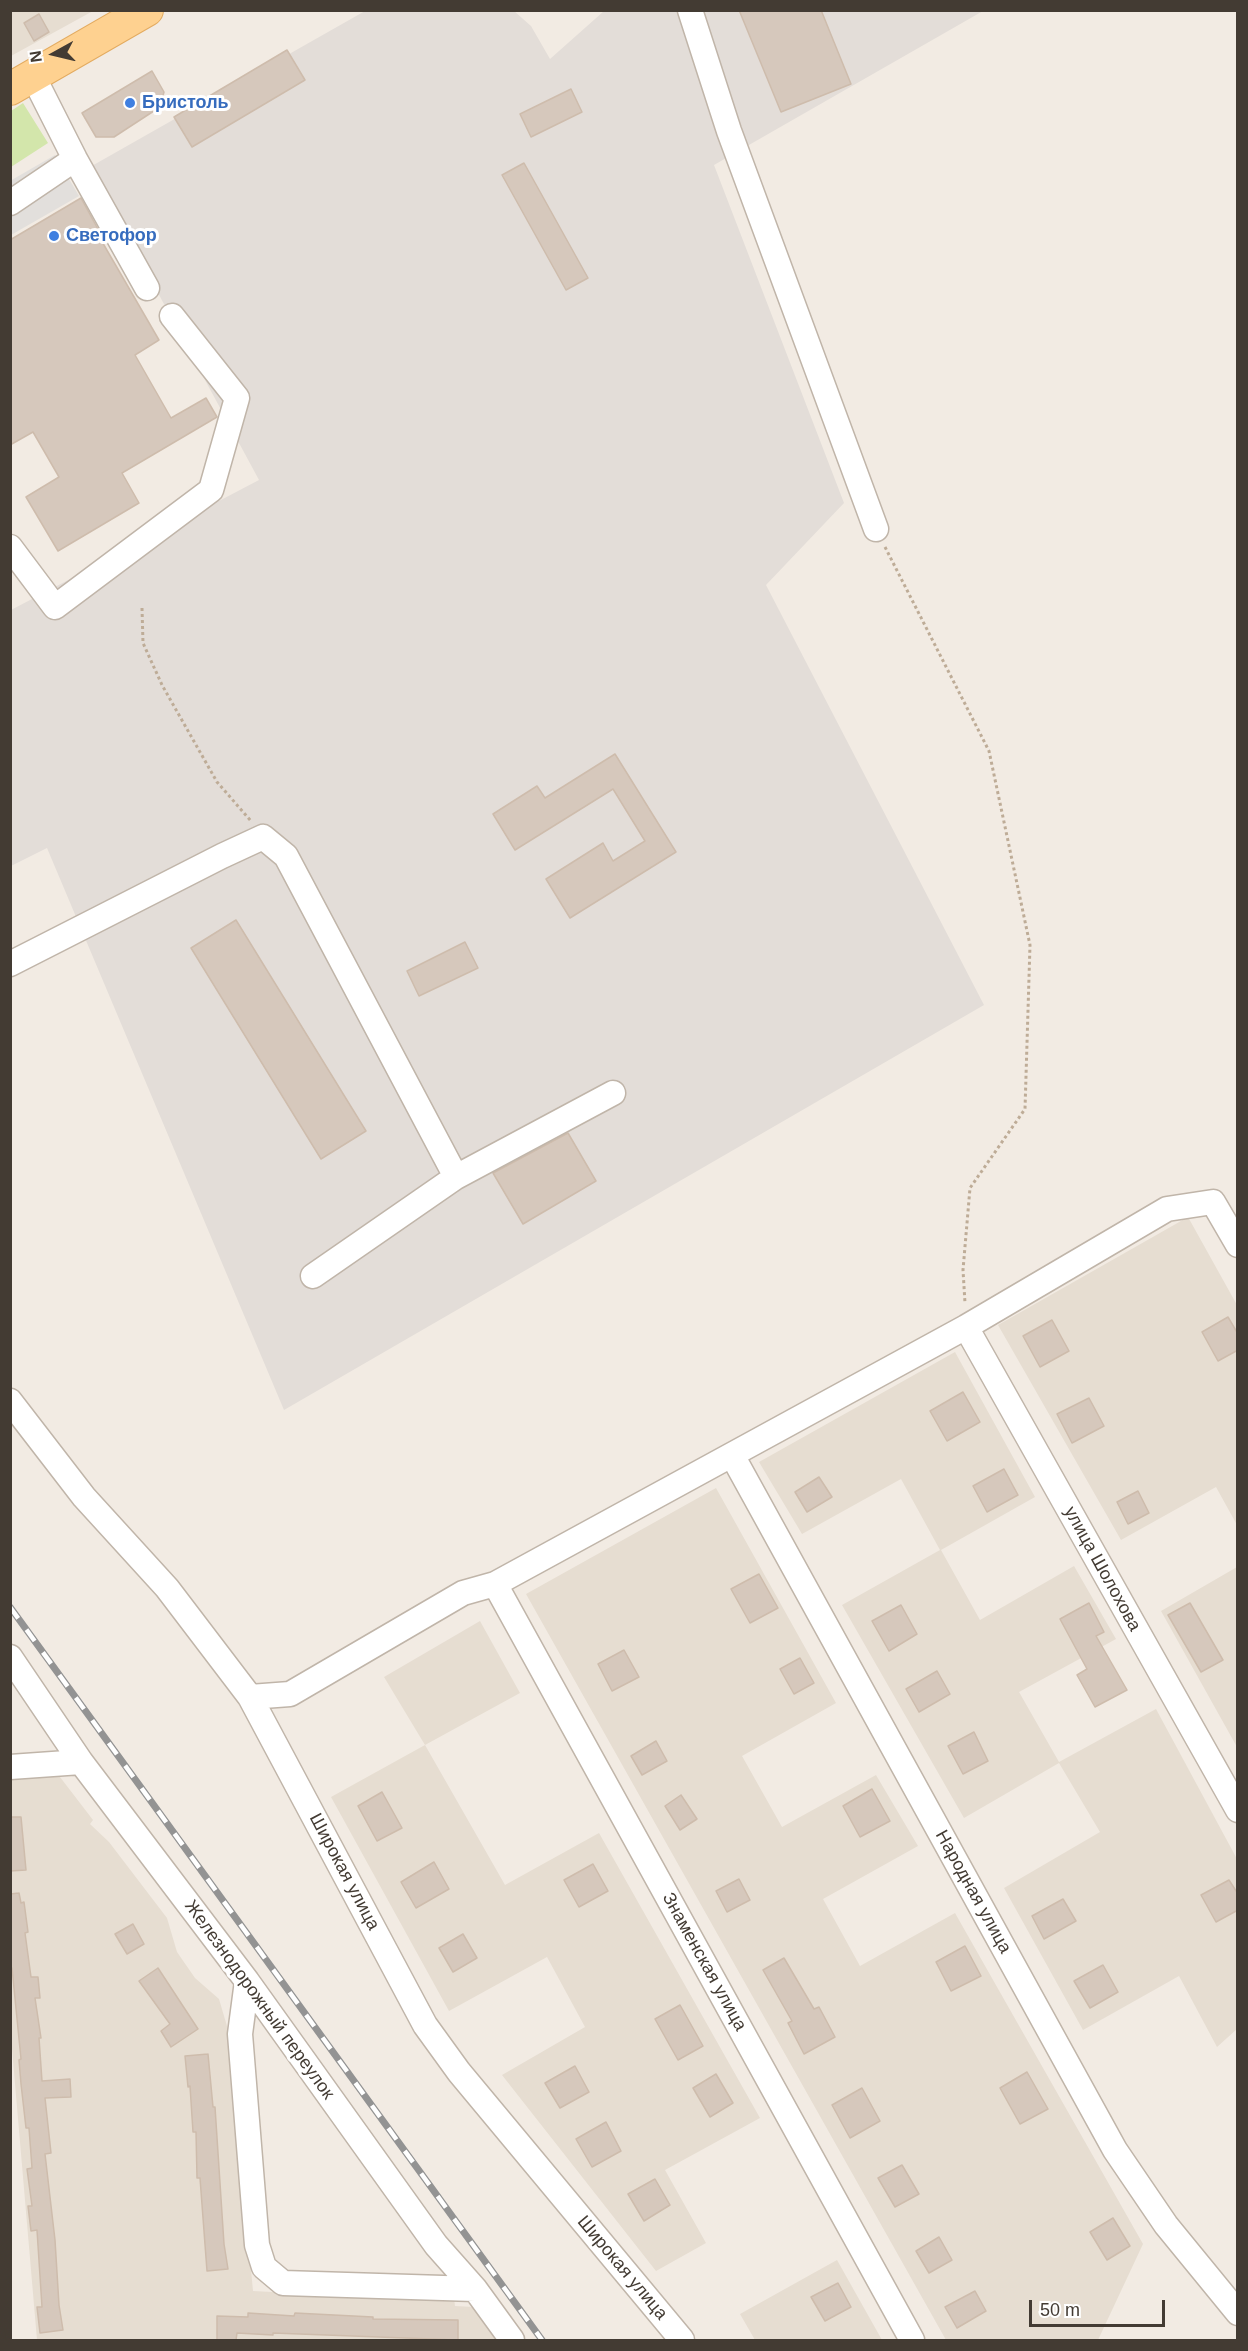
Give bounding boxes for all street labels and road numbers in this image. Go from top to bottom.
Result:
street label: улица Шолохова [1059,1503,1145,1635]
street label: Широкая улица [304,1810,384,1934]
street label: Народная улица [930,1827,1016,1957]
street label: Знаменская улица [657,1889,751,2035]
street label: Железнодорожный переулок [179,1896,339,2104]
street label: Широкая улица [572,2212,672,2324]

